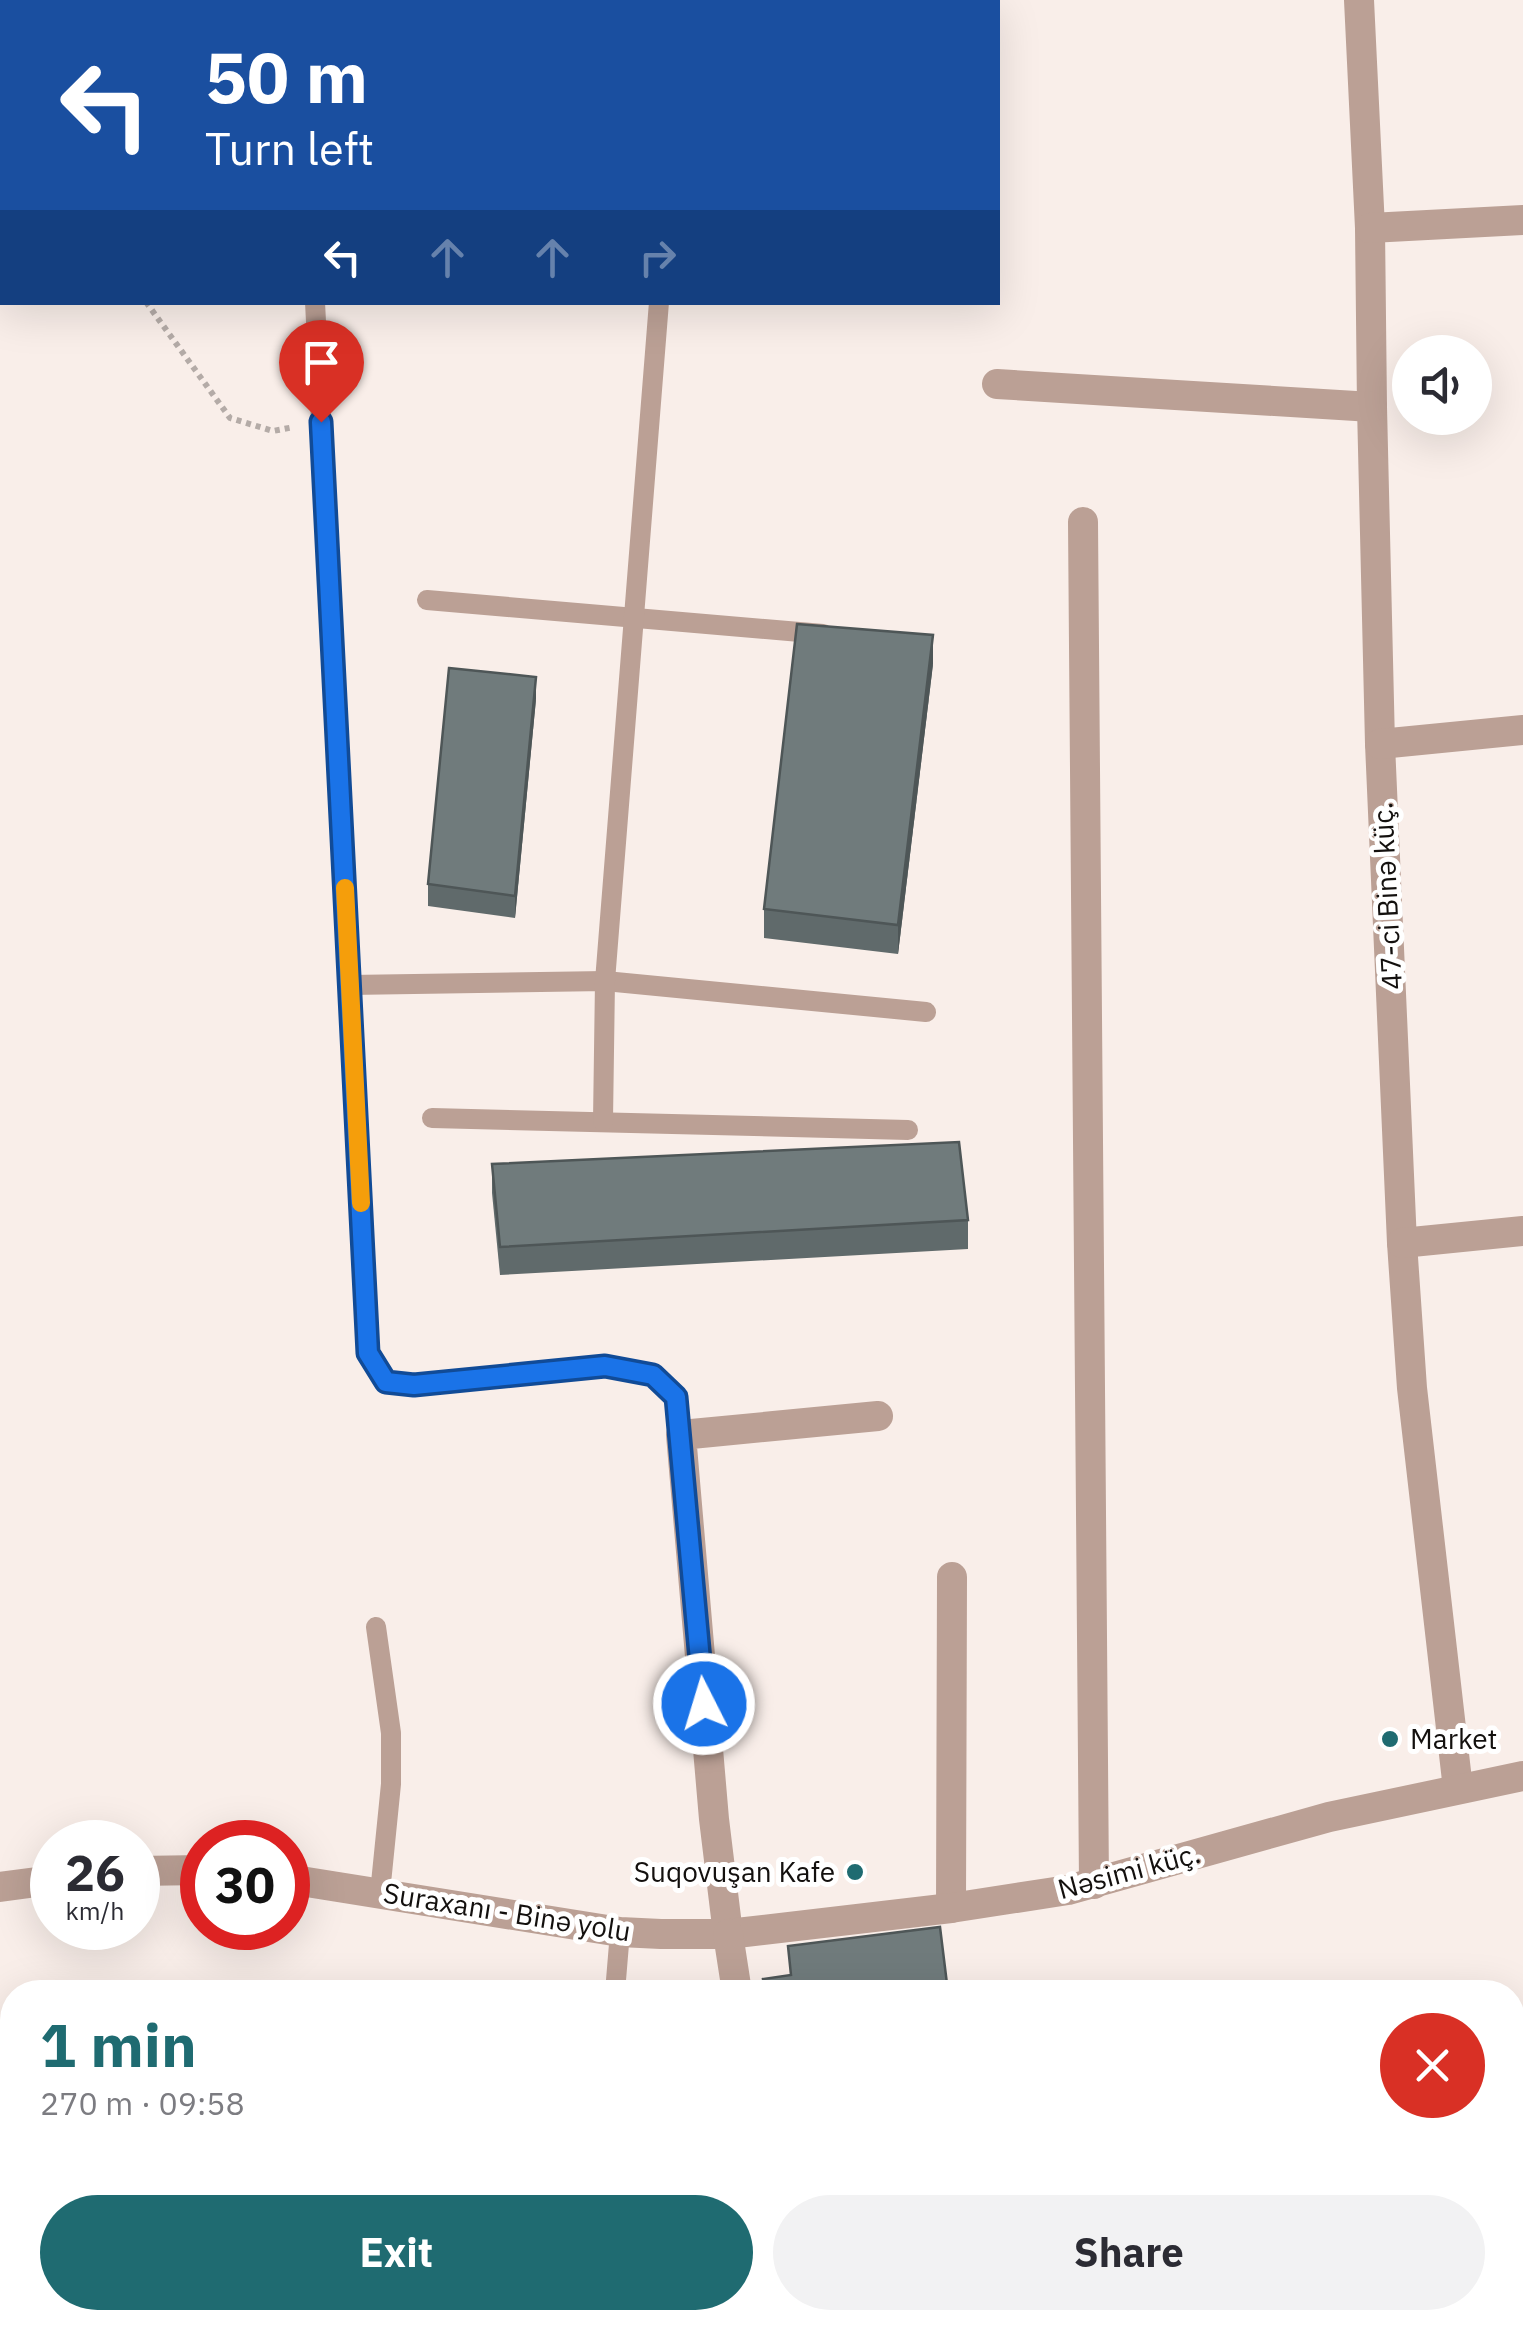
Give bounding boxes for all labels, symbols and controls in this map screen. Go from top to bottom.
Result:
text: 50 m [205,31,368,122]
icon: left [40,40,170,170]
text: Turn left [205,119,374,177]
icon: left [315,230,370,285]
icon: ahead [420,230,475,285]
icon: ahead [525,230,580,285]
icon: right [630,230,685,285]
pin [279,320,364,423]
icon: arrive [294,335,349,390]
map controls [1392,335,1492,435]
button: sound [1392,335,1492,435]
street label: 47-ci Binə küç. [1363,801,1410,991]
position arrow [652,1652,756,1756]
place label: Market [1410,1720,1497,1757]
marker: Market [1379,1728,1401,1750]
speed limit sign: 30 [180,1820,310,1950]
street label: Nəsimi küç. [1054,1834,1204,1907]
text: 26 [65,1840,125,1905]
place label: Suqovuşan Kafe [634,1853,835,1890]
marker: Suqovuşan Kafe [844,1861,866,1883]
street label: Suraxanı - Binə yolu [381,1874,633,1949]
text: km/h [66,1894,124,1927]
text: 1 min [40,2005,197,2084]
button: close [1380,2013,1485,2118]
text: 270 m · 09:58 [40,2082,245,2124]
button: Exit [40,2195,753,2310]
button: Share [773,2195,1485,2310]

